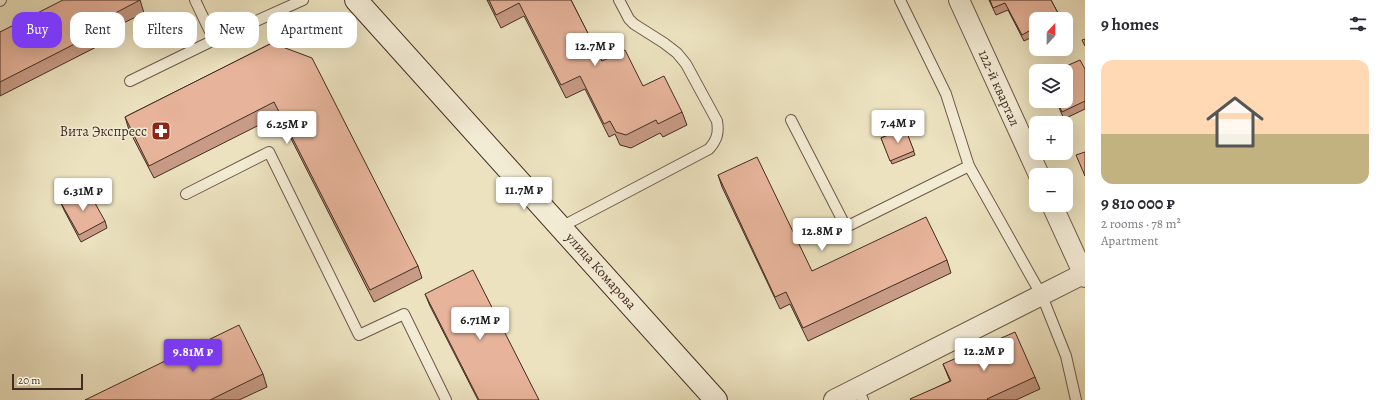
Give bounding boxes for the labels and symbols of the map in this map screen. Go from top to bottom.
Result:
north arrow [1029,12,1073,56]
pin: 12.7M ₽ [558,33,632,67]
street label: 122-й квартал [974,47,1024,129]
pin: 7.4M ₽ [865,110,931,144]
pin: 6.25M ₽ [250,111,324,145]
pharmacy icon: Вита Экспресс [150,120,172,142]
place label: Вита Экспресс [60,122,147,141]
pin: 11.7M ₽ [487,177,561,211]
pin: 6.31M ₽ [46,178,120,212]
pin: 12.8M ₽ [785,218,859,252]
street label: улица Комарова [561,228,641,314]
pin: 6.71M ₽ [443,307,517,341]
pin: 12.2M ₽ [947,338,1021,372]
pin: 9.81M ₽ [156,339,230,373]
scale bar [12,372,83,391]

